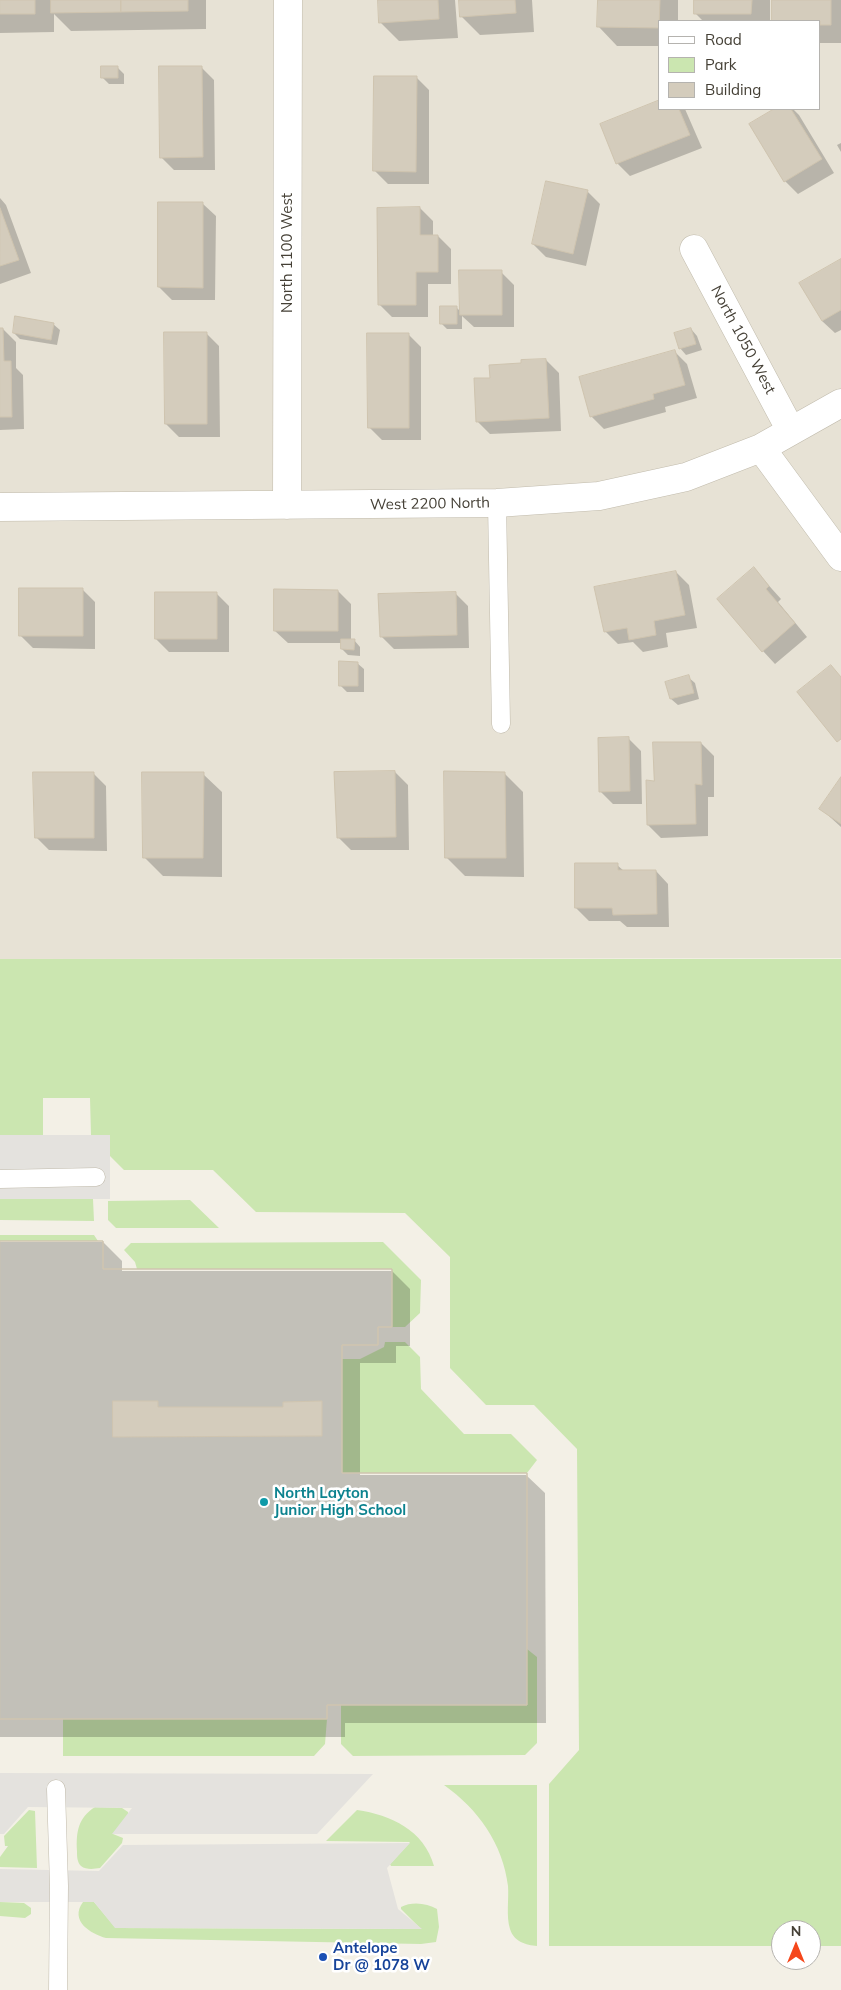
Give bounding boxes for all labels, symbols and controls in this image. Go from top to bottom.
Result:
legend [658,20,821,110]
text: Road [705,30,742,49]
text: Park [705,55,737,74]
text: Building [705,80,761,99]
street label: North 1100 West [278,193,296,313]
street label: North 1050 West [707,283,779,397]
street label: West 2200 North [370,494,490,514]
place label: North Layton Junior High School [274,1484,406,1519]
marker: North Layton Junior High School [258,1496,270,1508]
north arrow [771,1920,821,1970]
text: N [791,1922,801,1940]
place label: Antelope Dr @ 1078 W [333,1939,430,1974]
marker: Antelope Dr @ 1078 W [317,1951,329,1963]

